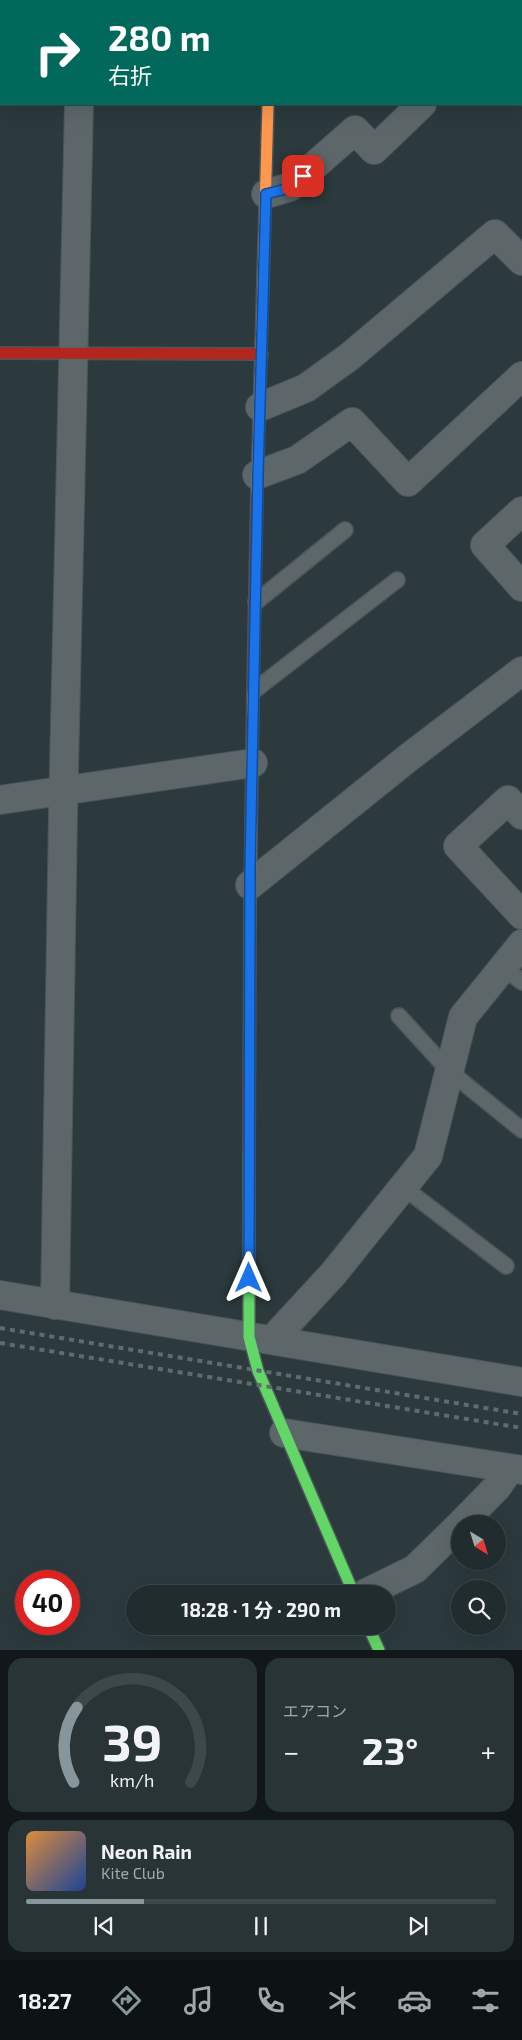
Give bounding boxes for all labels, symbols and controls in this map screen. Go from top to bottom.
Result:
text: 280 m [108,16,211,58]
icon: right [25,20,90,85]
text: 右折 [108,62,152,88]
pin [282,155,324,197]
icon: arrive [289,162,317,190]
position arrow [222,1251,274,1303]
north arrow [451,1515,506,1570]
map controls [451,1515,506,1635]
speed limit sign: 40 [15,1570,80,1635]
button: search [451,1580,506,1635]
text: 18:28 · 1 分 · 290 m [181,1598,341,1621]
text: エアコン [283,1701,347,1720]
text: 39 [102,1709,163,1771]
text: 23° [362,1727,418,1773]
text: − [283,1734,299,1768]
text: + [481,1734,496,1768]
text: km/h [110,1769,155,1791]
text: Neon Rain [101,1840,192,1863]
text: Kite Club [101,1863,165,1882]
icon: previous [90,1912,118,1940]
icon: pause [247,1912,275,1940]
icon: next [404,1912,432,1940]
icon: directions [109,1983,144,2018]
icon: music [181,1983,216,2018]
icon: phone [253,1983,288,2018]
icon: climate [325,1983,360,2018]
icon: car [397,1983,432,2018]
icon: filters [468,1983,503,2018]
text: 18:27 [18,1987,72,2013]

